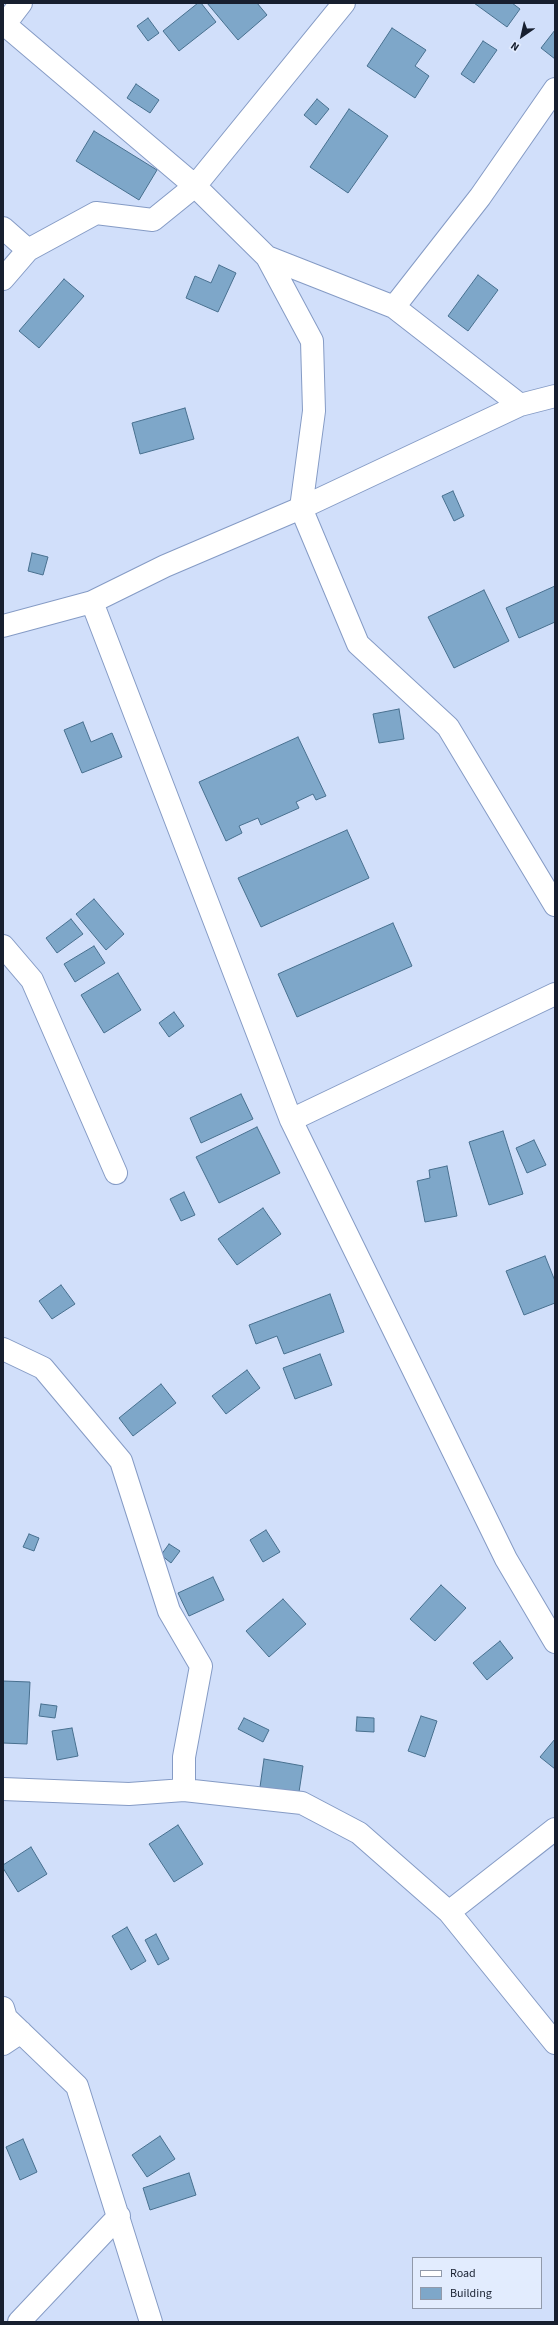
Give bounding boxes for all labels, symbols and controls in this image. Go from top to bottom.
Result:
north arrow [502,16,542,56]
text: N [508,38,522,55]
legend [412,2257,542,2309]
text: Road [450,2265,476,2282]
text: Building [450,2285,492,2302]

